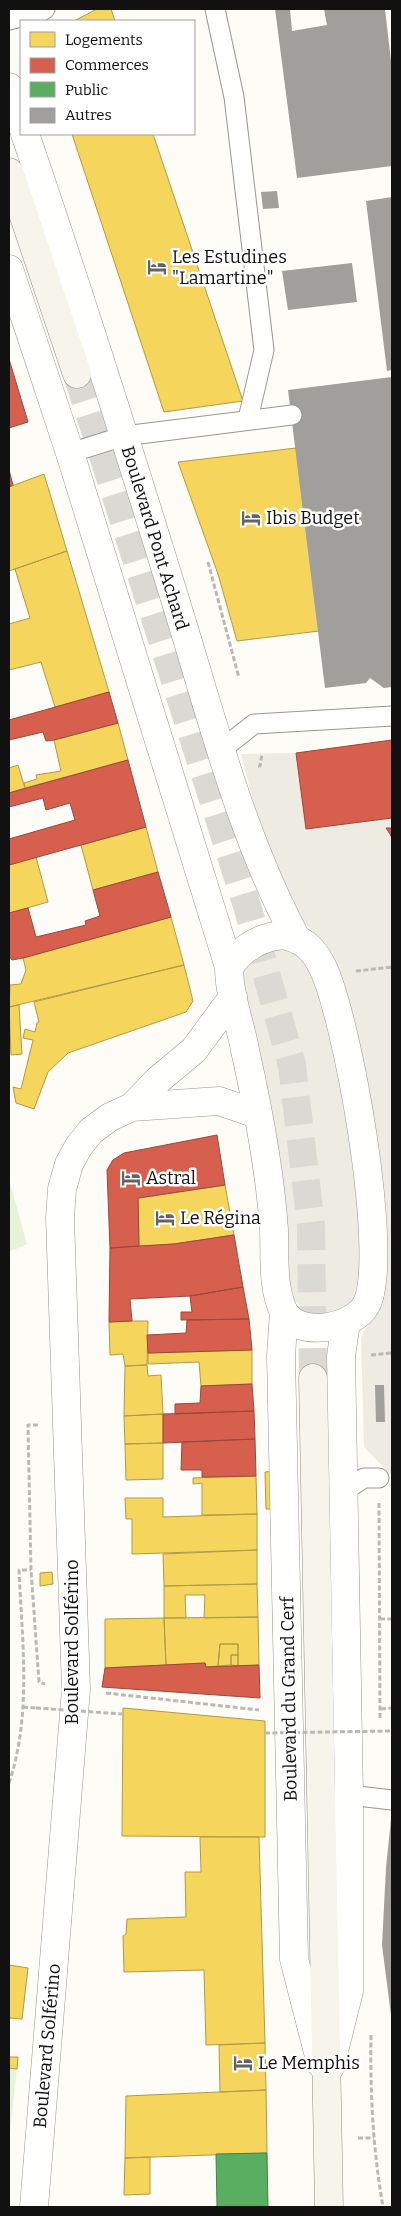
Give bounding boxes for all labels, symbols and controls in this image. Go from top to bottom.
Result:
legend [20,20,195,135]
text: Logements [65,31,143,49]
text: Commerces [65,56,149,74]
text: Public [65,81,109,99]
text: Autres [65,106,112,124]
place label: Les Estudines "Lamartine" [172,246,287,289]
hotel icon: Les Estudines "Lamartine" [146,256,168,278]
street label: Boulevard Pont Achard [117,443,194,633]
hotel icon: Ibis Budget [240,507,262,529]
place label: Ibis Budget [266,507,360,529]
hotel icon: Astral [120,1167,142,1189]
place label: Astral [146,1167,196,1189]
hotel icon: Le Régina [154,1207,176,1229]
place label: Le Régina [180,1207,261,1229]
street label: Boulevard Solférino [61,1559,83,1725]
street label: Boulevard du Grand Cerf [276,1595,302,1802]
street label: Boulevard Solférino [29,1963,65,2129]
hotel icon: Le Memphis [232,2052,254,2074]
place label: Le Memphis [258,2052,360,2074]

